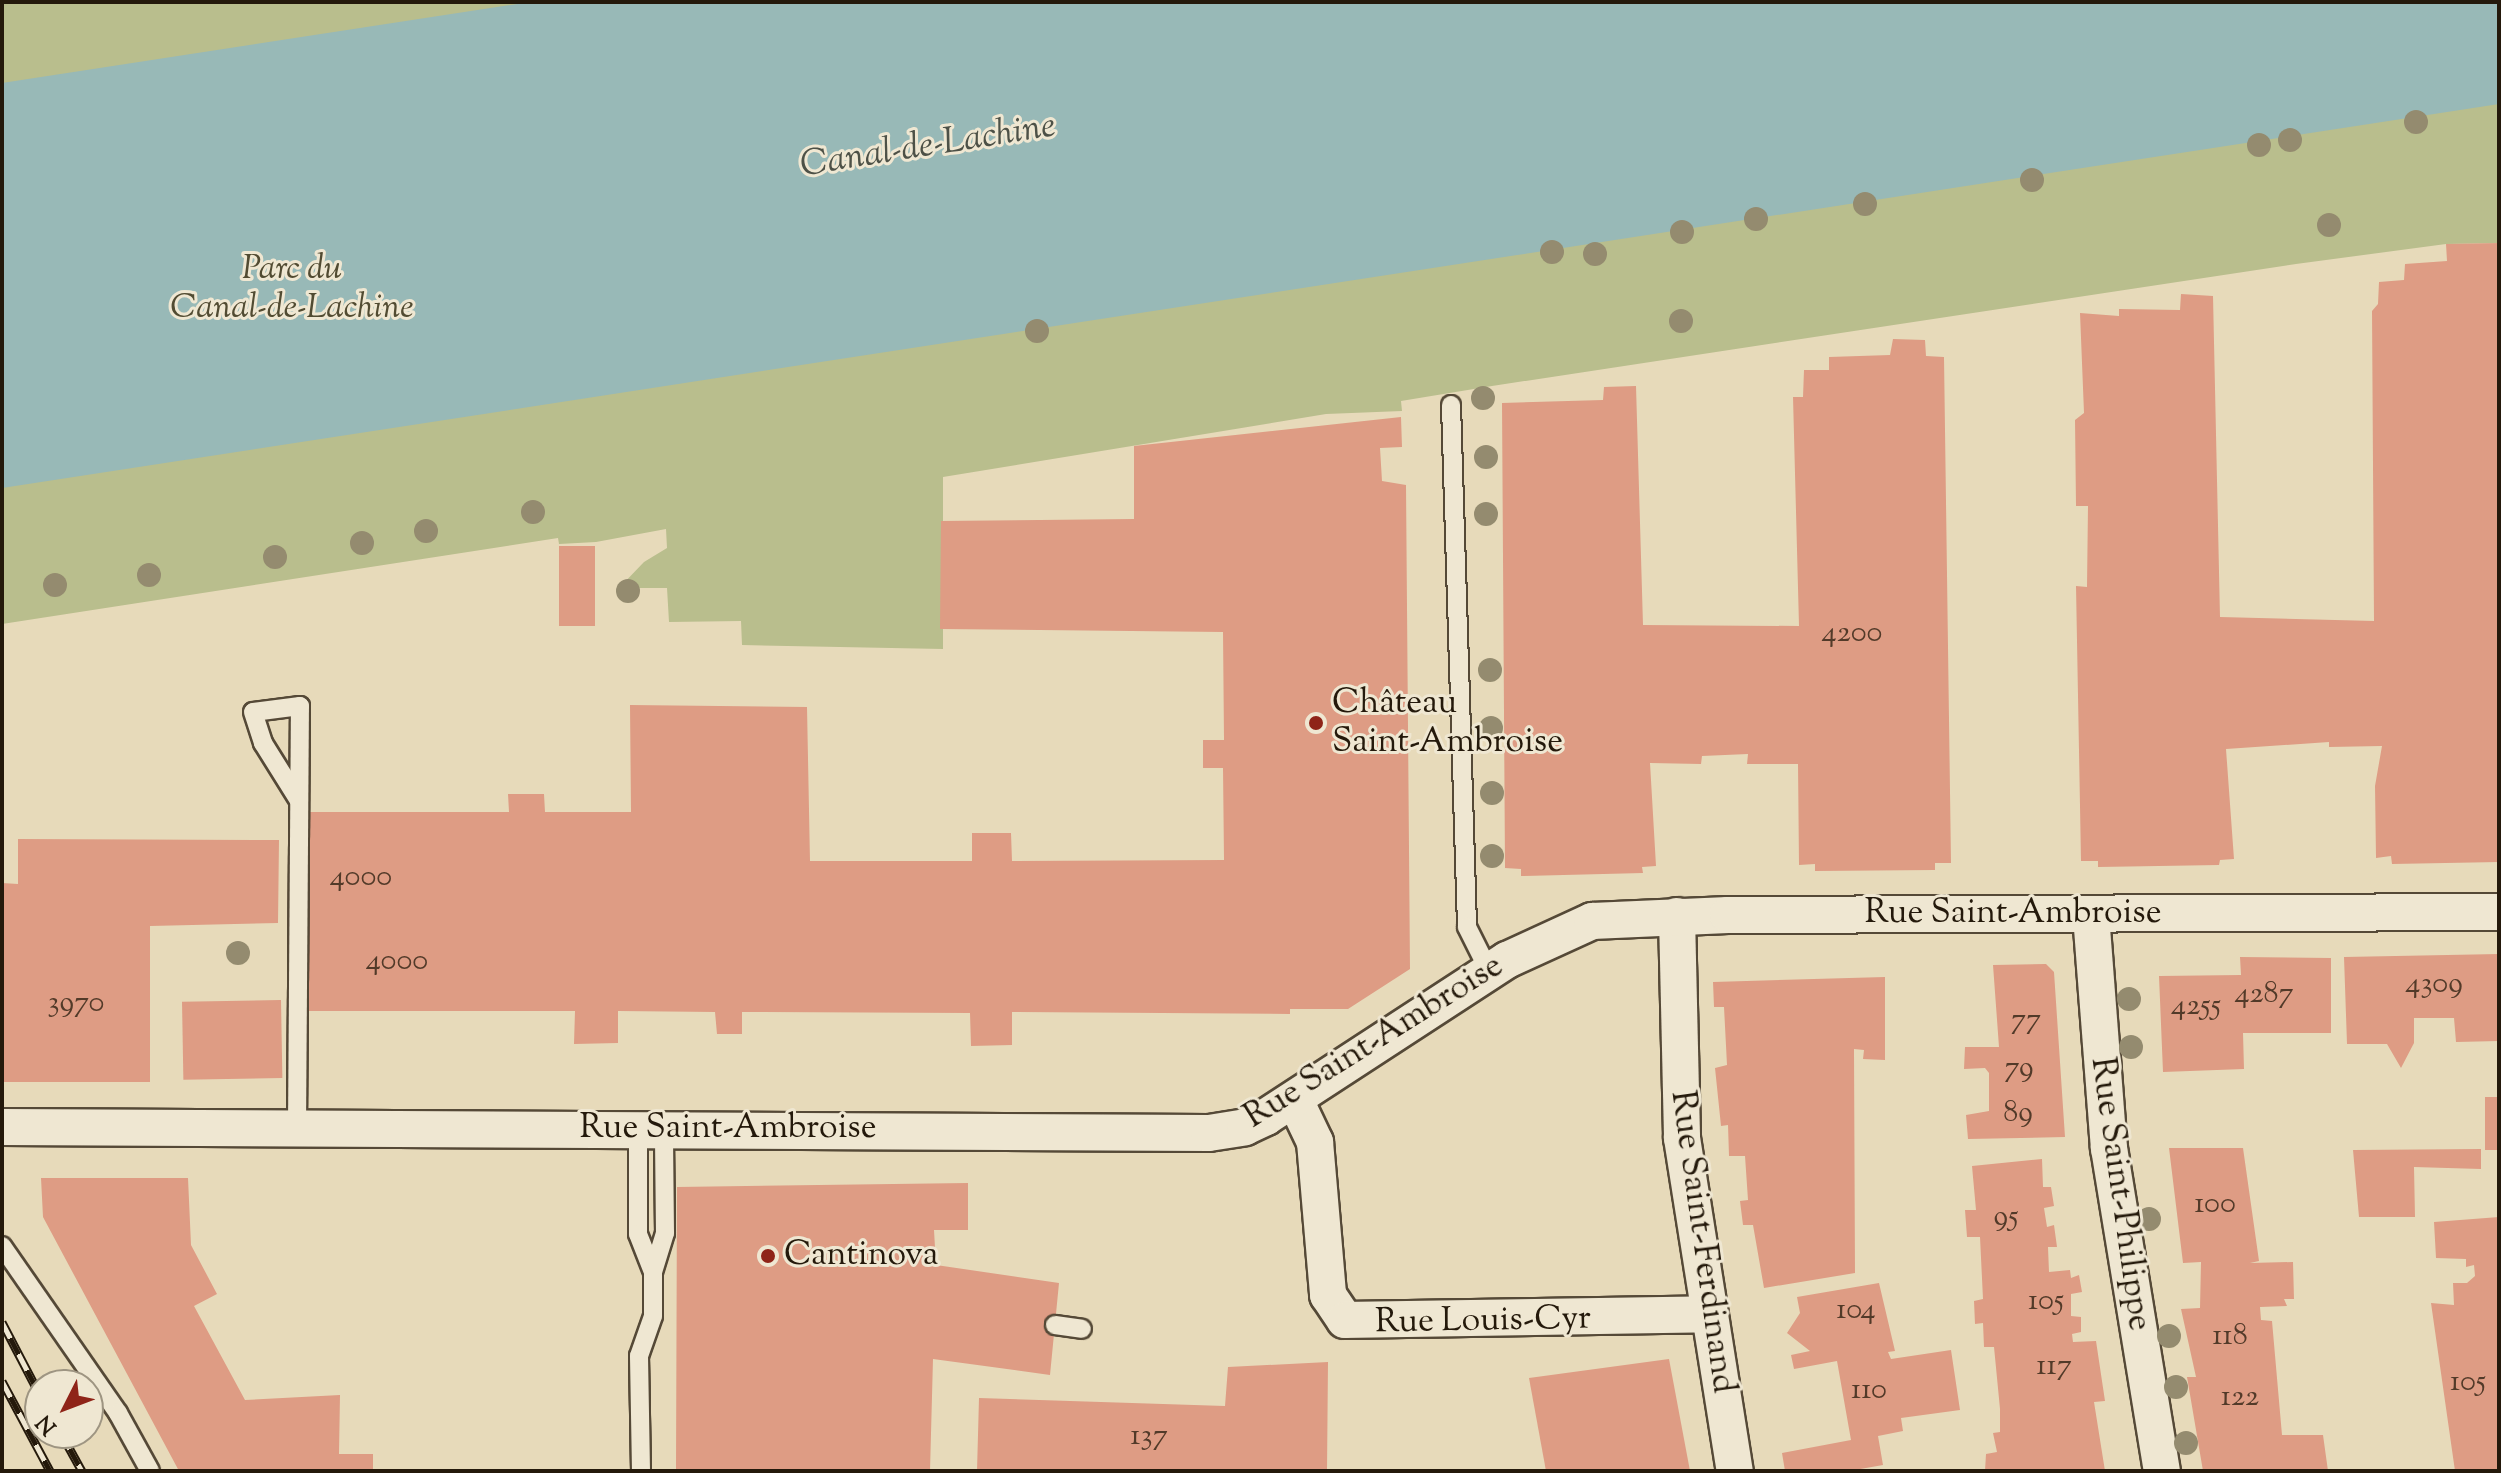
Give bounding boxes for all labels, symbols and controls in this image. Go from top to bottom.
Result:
water label: Canal-de-Lachine [797,106,1059,188]
park label: Parc du Canal-de-Lachine [170,249,414,328]
house number: 4200 [1822,616,1882,652]
place label: Château Saint-Ambroise [1332,683,1563,762]
marker: Château Saint-Ambroise [1307,714,1325,732]
house number: 4000 [330,860,392,896]
street label: Rue Saint-Ambroise [1864,894,2162,934]
house number: 4000 [366,944,428,980]
street label: Rue Saint-Ambroise [1237,946,1511,1138]
house number: 4309 [2405,967,2463,1003]
house number: 4287 [2234,977,2294,1013]
house number: 3970 [48,986,104,1022]
house number: 4255 [2171,989,2221,1025]
house number: 77 [2011,1003,2041,1039]
house number: 79 [2004,1051,2034,1087]
street label: Rue Saint-Philippe [2081,1055,2159,1333]
street label: Rue Saint-Ferdinand [1661,1088,1743,1396]
house number: 89 [2003,1096,2033,1132]
street label: Rue Saint-Ambroise [579,1109,877,1149]
house number: 100 [2194,1187,2236,1223]
house number: 95 [1993,1200,2019,1236]
place label: Cantinova [784,1236,938,1276]
marker: Cantinova [759,1247,777,1265]
house number: 105 [2028,1284,2064,1320]
house number: 104 [1836,1293,1876,1329]
street label: Rue Louis-Cyr [1375,1299,1591,1343]
house number: 118 [2212,1319,2248,1355]
house number: 117 [2036,1349,2072,1385]
house number: 105 [2450,1365,2486,1401]
north arrow [24,1369,104,1449]
house number: 110 [1851,1373,1887,1409]
house number: 122 [2221,1380,2259,1416]
text: N [30,1406,65,1441]
house number: 137 [1130,1419,1168,1455]

